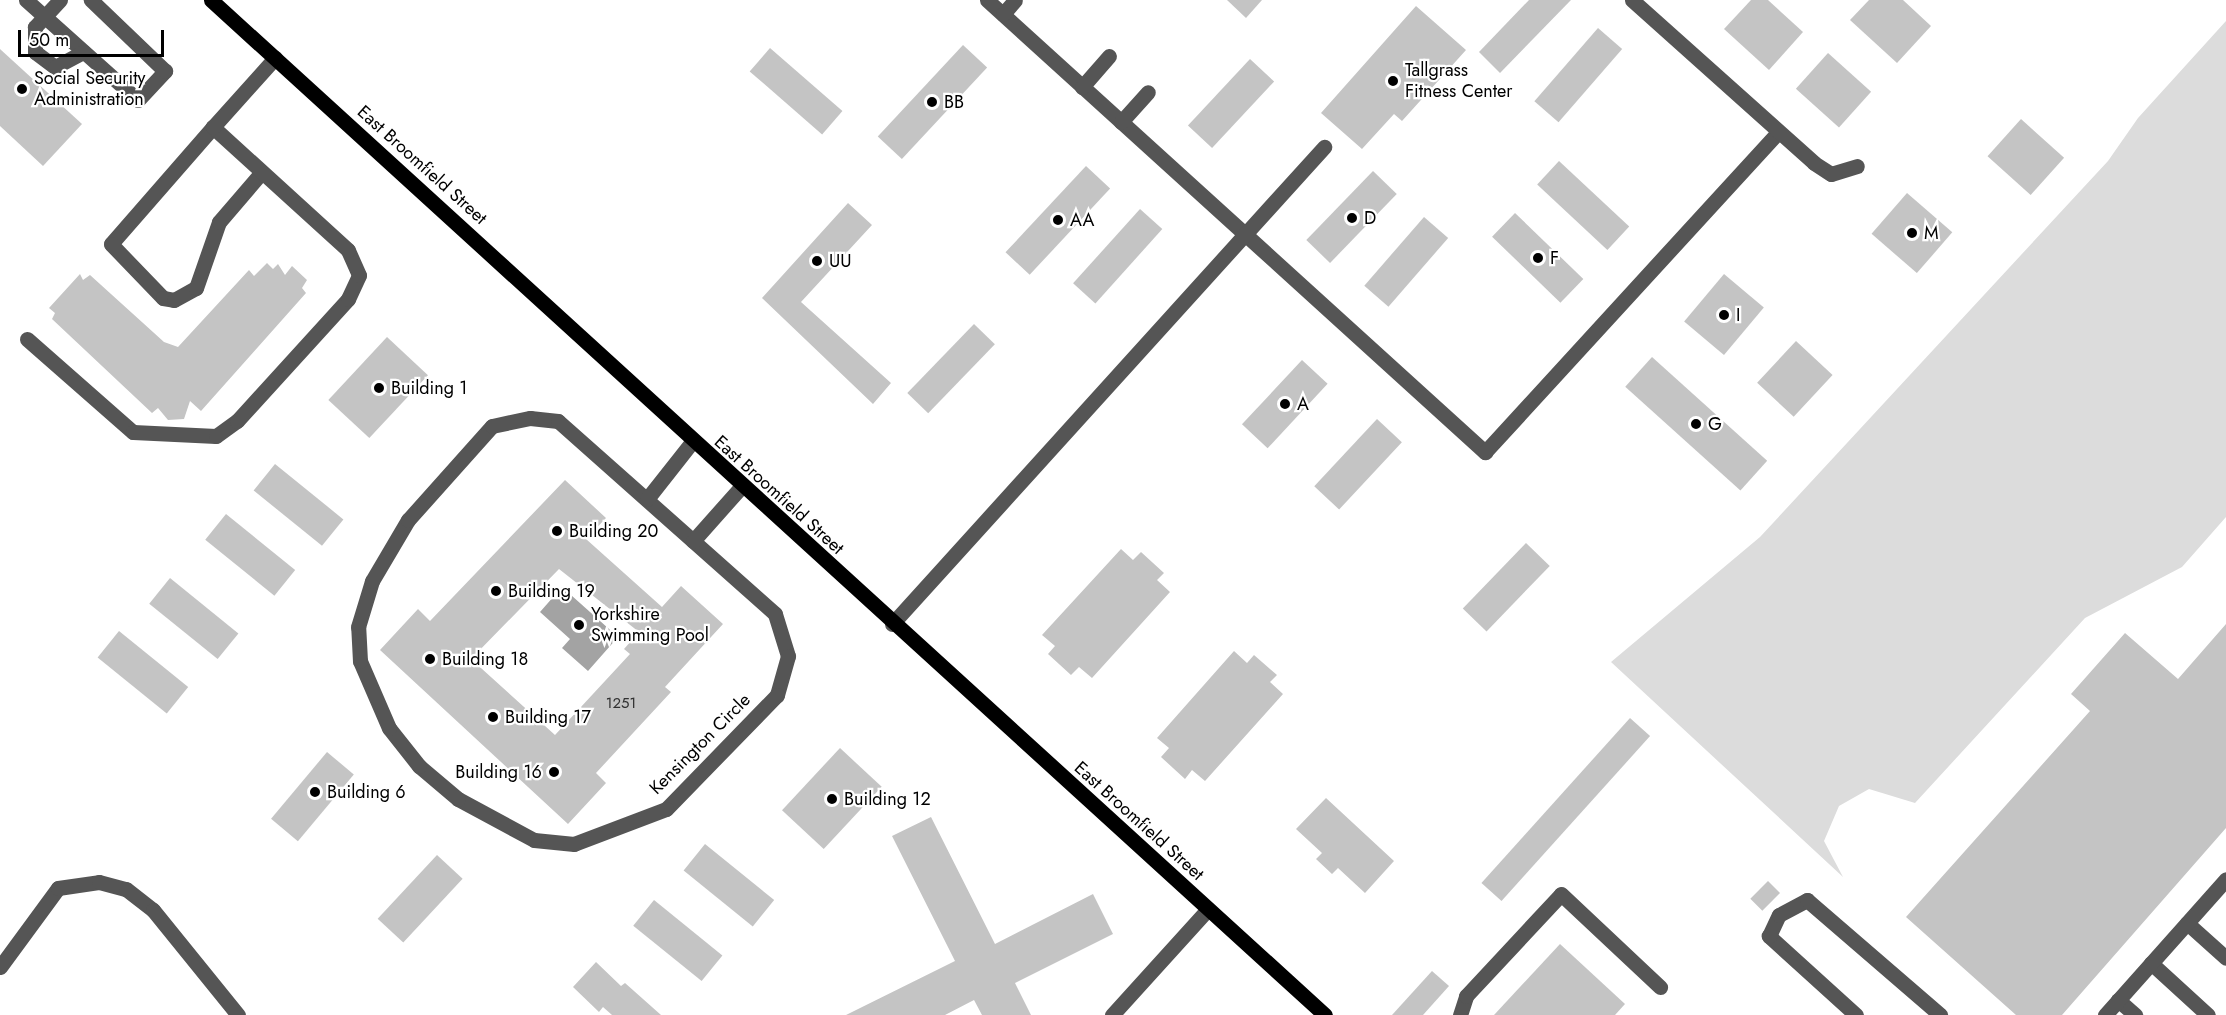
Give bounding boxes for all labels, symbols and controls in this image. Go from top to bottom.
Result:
scale bar [21,18,166,56]
text: 50 m [29,27,69,53]
place label: Tallgrass Fitness Center [1405,60,1512,103]
place label: Social Security Administration [34,68,145,110]
marker: Tallgrass Fitness Center [1386,74,1400,88]
marker: Social Security Administration [15,82,29,96]
place label: BB [944,91,964,113]
marker: BB [925,95,939,109]
street label: East Broomfield Street [353,101,491,229]
place label: D [1364,207,1376,229]
place label: AA [1070,209,1094,231]
marker: D [1345,211,1359,225]
marker: AA [1051,213,1065,227]
place label: M [1924,222,1939,244]
marker: M [1905,226,1919,240]
place label: F [1550,247,1559,269]
place label: UU [829,250,852,272]
marker: F [1531,251,1545,265]
marker: UU [810,254,824,268]
place label: I [1736,304,1740,326]
marker: I [1717,308,1731,322]
place label: Building 1 [391,377,467,399]
marker: Building 1 [372,381,386,395]
place label: A [1297,393,1309,415]
marker: A [1278,397,1292,411]
place label: G [1708,413,1722,435]
marker: G [1689,417,1703,431]
street label: East Broomfield Street [710,431,848,559]
place label: Building 20 [569,520,658,542]
marker: Building 20 [550,524,564,538]
place label: Building 19 [508,580,595,602]
marker: Building 19 [489,584,503,598]
place label: Yorkshire Swimming Pool [591,604,709,646]
marker: Yorkshire Swimming Pool [572,618,586,632]
place label: Building 18 [442,648,528,670]
marker: Building 18 [423,652,437,666]
street label: Kensington Circle [645,689,755,799]
house number: 1251 [606,695,636,713]
place label: Building 17 [505,706,591,728]
marker: Building 17 [486,710,500,724]
street label: East Broomfield Street [1070,757,1208,885]
place label: Building 16 [455,761,542,783]
marker: Building 16 [547,765,561,779]
place label: Building 6 [327,781,406,803]
marker: Building 6 [308,785,322,799]
place label: Building 12 [844,788,931,810]
marker: Building 12 [825,792,839,806]

